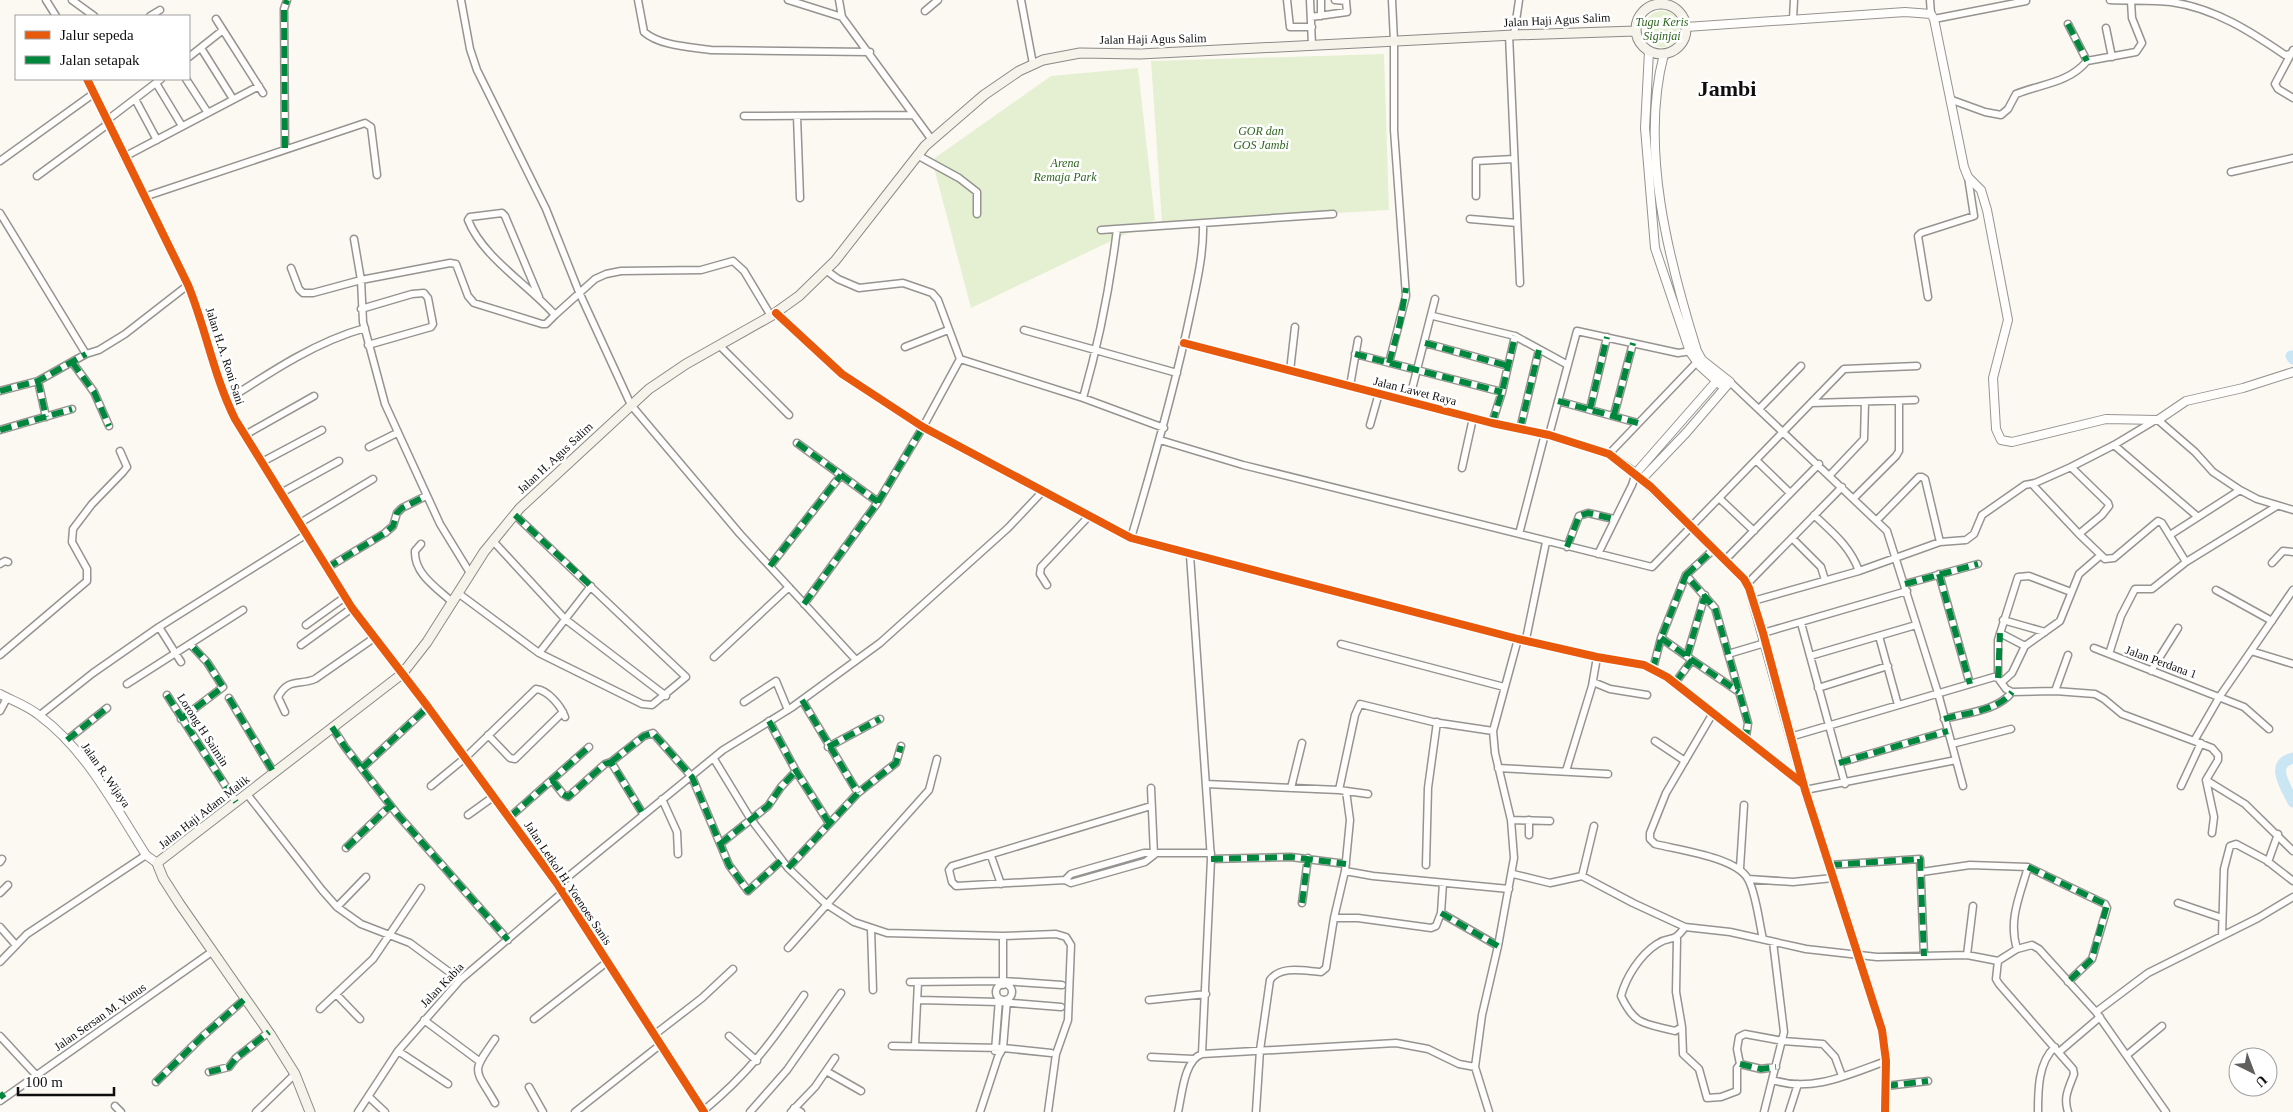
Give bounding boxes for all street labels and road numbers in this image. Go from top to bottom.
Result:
street label: Jalan Haji Agus Salim [1503,10,1611,30]
street label: Jalan Haji Agus Salim [1099,31,1207,47]
street label: Jalan H.A. Roni Sani [203,305,248,407]
street label: Jalan Lawet Raya [1372,374,1459,408]
street label: Jalan H. Agus Salim [514,419,596,497]
street label: Jalan Perdana 1 [2123,643,2199,681]
street label: Lorong H Saimin [174,691,232,769]
street label: Jalan R. Wijaya [79,740,134,811]
street label: Jalan Haji Adam Malik [156,772,252,852]
street label: Jalan Letkol H. Yoenoes Sanis [521,819,615,948]
street label: Jalan Kabia [417,959,467,1010]
street label: Jalan Sersan M. Yunus [51,980,149,1054]

